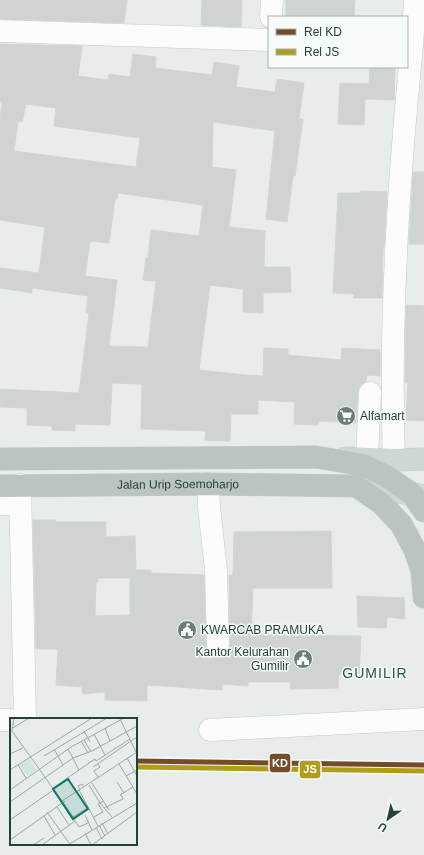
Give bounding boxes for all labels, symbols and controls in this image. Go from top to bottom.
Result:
legend [268,16,408,68]
text: Rel KD [304,25,342,39]
text: Rel JS [304,45,339,59]
supermarket icon: Alfamart [335,405,357,427]
place label: Alfamart [360,409,405,423]
street label: Jalan Urip Soemoharjo [117,477,240,492]
public building icon: KWARCAB PRAMUKA [176,619,198,641]
place label: KWARCAB PRAMUKA [201,623,324,637]
place label: Kantor Kelurahan Gumilir [196,645,289,673]
public building icon: Kantor Kelurahan Gumilir [292,648,314,670]
district label: GUMILIR [342,665,408,681]
inset map [10,718,137,845]
line badge: KD [269,753,291,773]
text: KD [272,757,288,769]
line badge: JS [299,760,321,779]
text: JS [303,763,317,775]
north arrow [368,799,408,839]
text: U [376,820,389,834]

